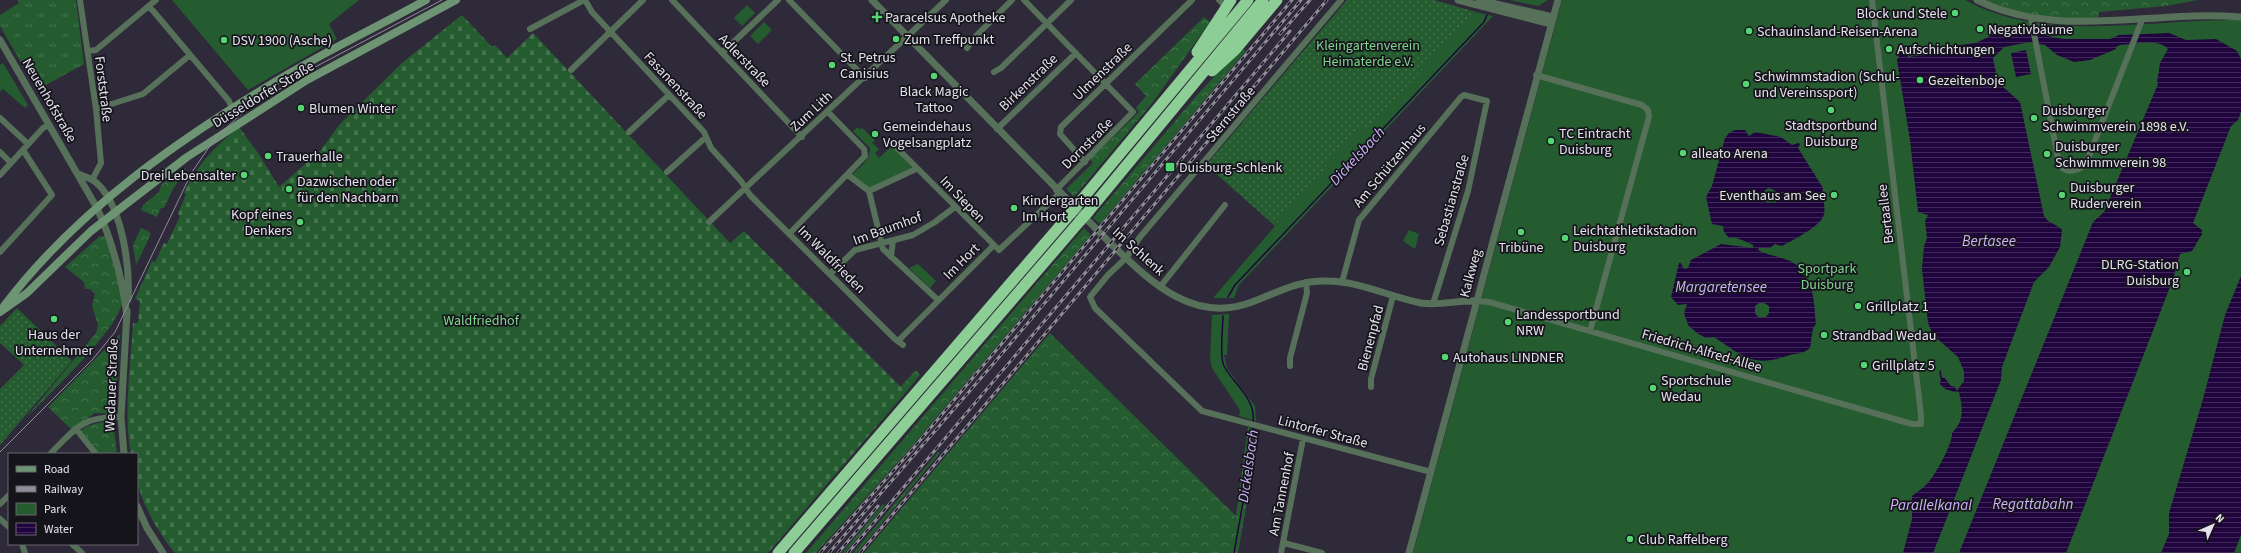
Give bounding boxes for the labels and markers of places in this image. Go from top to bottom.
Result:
place label: Block und Stele [1857,4,1947,24]
place label: Paracelsus Apotheke [885,8,1005,28]
marker: Block und Stele [1950,8,1960,18]
marker: Paracelsus Apotheke [872,12,882,22]
place label: Negativbäume [1988,20,2073,40]
place label: Schauinsland-Reisen-Arena [1757,22,1918,42]
marker: Negativbäume [1975,24,1985,34]
marker: Schauinsland-Reisen-Arena [1744,26,1754,36]
place label: Zum Treffpunkt [904,30,994,50]
place label: DSV 1900 (Asche) [232,31,332,51]
marker: Zum Treffpunkt [891,34,901,44]
marker: DSV 1900 (Asche) [219,35,229,45]
place label: Aufschichtungen [1897,40,1995,60]
marker: Aufschichtungen [1884,44,1894,54]
place label: St. Petrus Canisius [840,48,896,84]
marker: St. Petrus Canisius [827,60,837,70]
place label: Schwimmstadion (Schul- und Vereinssport) [1754,67,1900,103]
marker: Black Magic Tattoo [929,71,939,81]
place label: Gezeitenboje [1928,71,2005,91]
marker: Gezeitenboje [1915,75,1925,85]
marker: Schwimmstadion (Schul- und Vereinssport) [1741,79,1751,89]
place label: Black Magic Tattoo [899,82,969,118]
place label: Blumen Winter [309,99,396,119]
place label: Duisburger Schwimmverein 1898 e.V. [2042,101,2189,137]
marker: Blumen Winter [296,103,306,113]
marker: Stadtsportbund Duisburg [1826,105,1836,115]
marker: Duisburger Schwimmverein 1898 e.V. [2029,113,2039,123]
place label: Stadtsportbund Duisburg [1785,116,1877,152]
place label: Gemeindehaus Vogelsangplatz [883,117,972,153]
place label: TC Eintracht Duisburg [1559,124,1631,160]
marker: Gemeindehaus Vogelsangplatz [870,129,880,139]
marker: TC Eintracht Duisburg [1546,136,1556,146]
place label: Duisburger Schwimmverein 98 [2055,137,2166,173]
place label: alleato Arena [1691,144,1768,164]
place label: Trauerhalle [276,147,343,167]
marker: alleato Arena [1678,148,1688,158]
marker: Duisburger Schwimmverein 98 [2042,149,2052,159]
marker: Trauerhalle [263,151,273,161]
place label: Duisburg-Schlenk [1179,158,1282,178]
marker: Duisburg-Schlenk [1164,161,1176,173]
place label: Drei Lebensalter [141,166,236,186]
marker: Drei Lebensalter [239,170,249,180]
place label: Dazwischen oder für den Nachbarn [297,172,399,208]
place label: Duisburger Ruderverein [2070,178,2142,214]
marker: Dazwischen oder für den Nachbarn [284,184,294,194]
place label: Eventhaus am See [1719,186,1826,206]
marker: Eventhaus am See [1829,190,1839,200]
marker: Duisburger Ruderverein [2057,190,2067,200]
place label: Kindergarten Im Hort [1022,191,1099,227]
marker: Kindergarten Im Hort [1009,203,1019,213]
place label: Kopf eines Denkers [231,205,292,241]
marker: Kopf eines Denkers [295,217,305,227]
place label: Leichtathletikstadion Duisburg [1573,221,1697,257]
marker: Tribüne [1516,227,1526,237]
marker: Leichtathletikstadion Duisburg [1560,233,1570,243]
place label: Tribüne [1498,238,1544,258]
place label: DLRG-Station Duisburg [2101,255,2179,291]
marker: DLRG-Station Duisburg [2182,267,2192,277]
place label: Grillplatz 1 [1866,297,1929,317]
marker: Grillplatz 1 [1853,301,1863,311]
place label: Landessportbund NRW [1516,305,1620,341]
marker: Haus der Unternehmer [49,314,59,324]
marker: Landessportbund NRW [1503,317,1513,327]
place label: Haus der Unternehmer [15,325,93,361]
place label: Strandbad Wedau [1832,326,1936,346]
marker: Strandbad Wedau [1819,330,1829,340]
place label: Autohaus LINDNER [1453,348,1564,368]
marker: Autohaus LINDNER [1440,352,1450,362]
place label: Grillplatz 5 [1872,356,1935,376]
marker: Grillplatz 5 [1859,360,1869,370]
place label: Sportschule Wedau [1661,371,1731,407]
marker: Sportschule Wedau [1648,383,1658,393]
place label: Club Raffelberg [1638,530,1728,550]
marker: Club Raffelberg [1625,534,1635,544]

